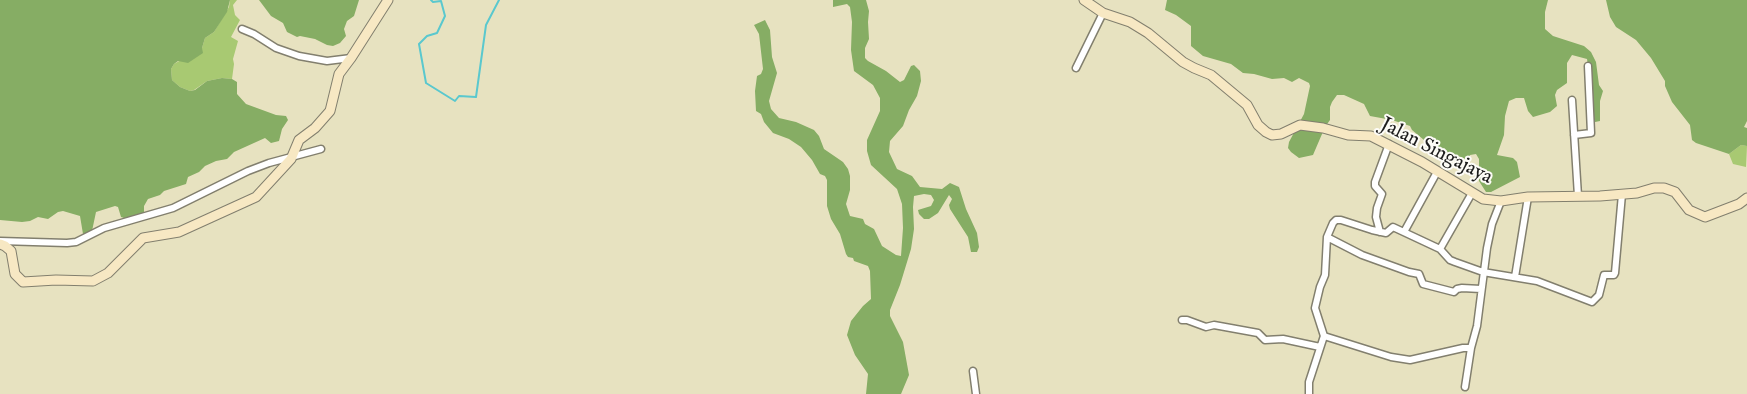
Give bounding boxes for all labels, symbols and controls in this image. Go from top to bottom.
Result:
street label: Jalan Singajaya [1376,113,1496,191]

